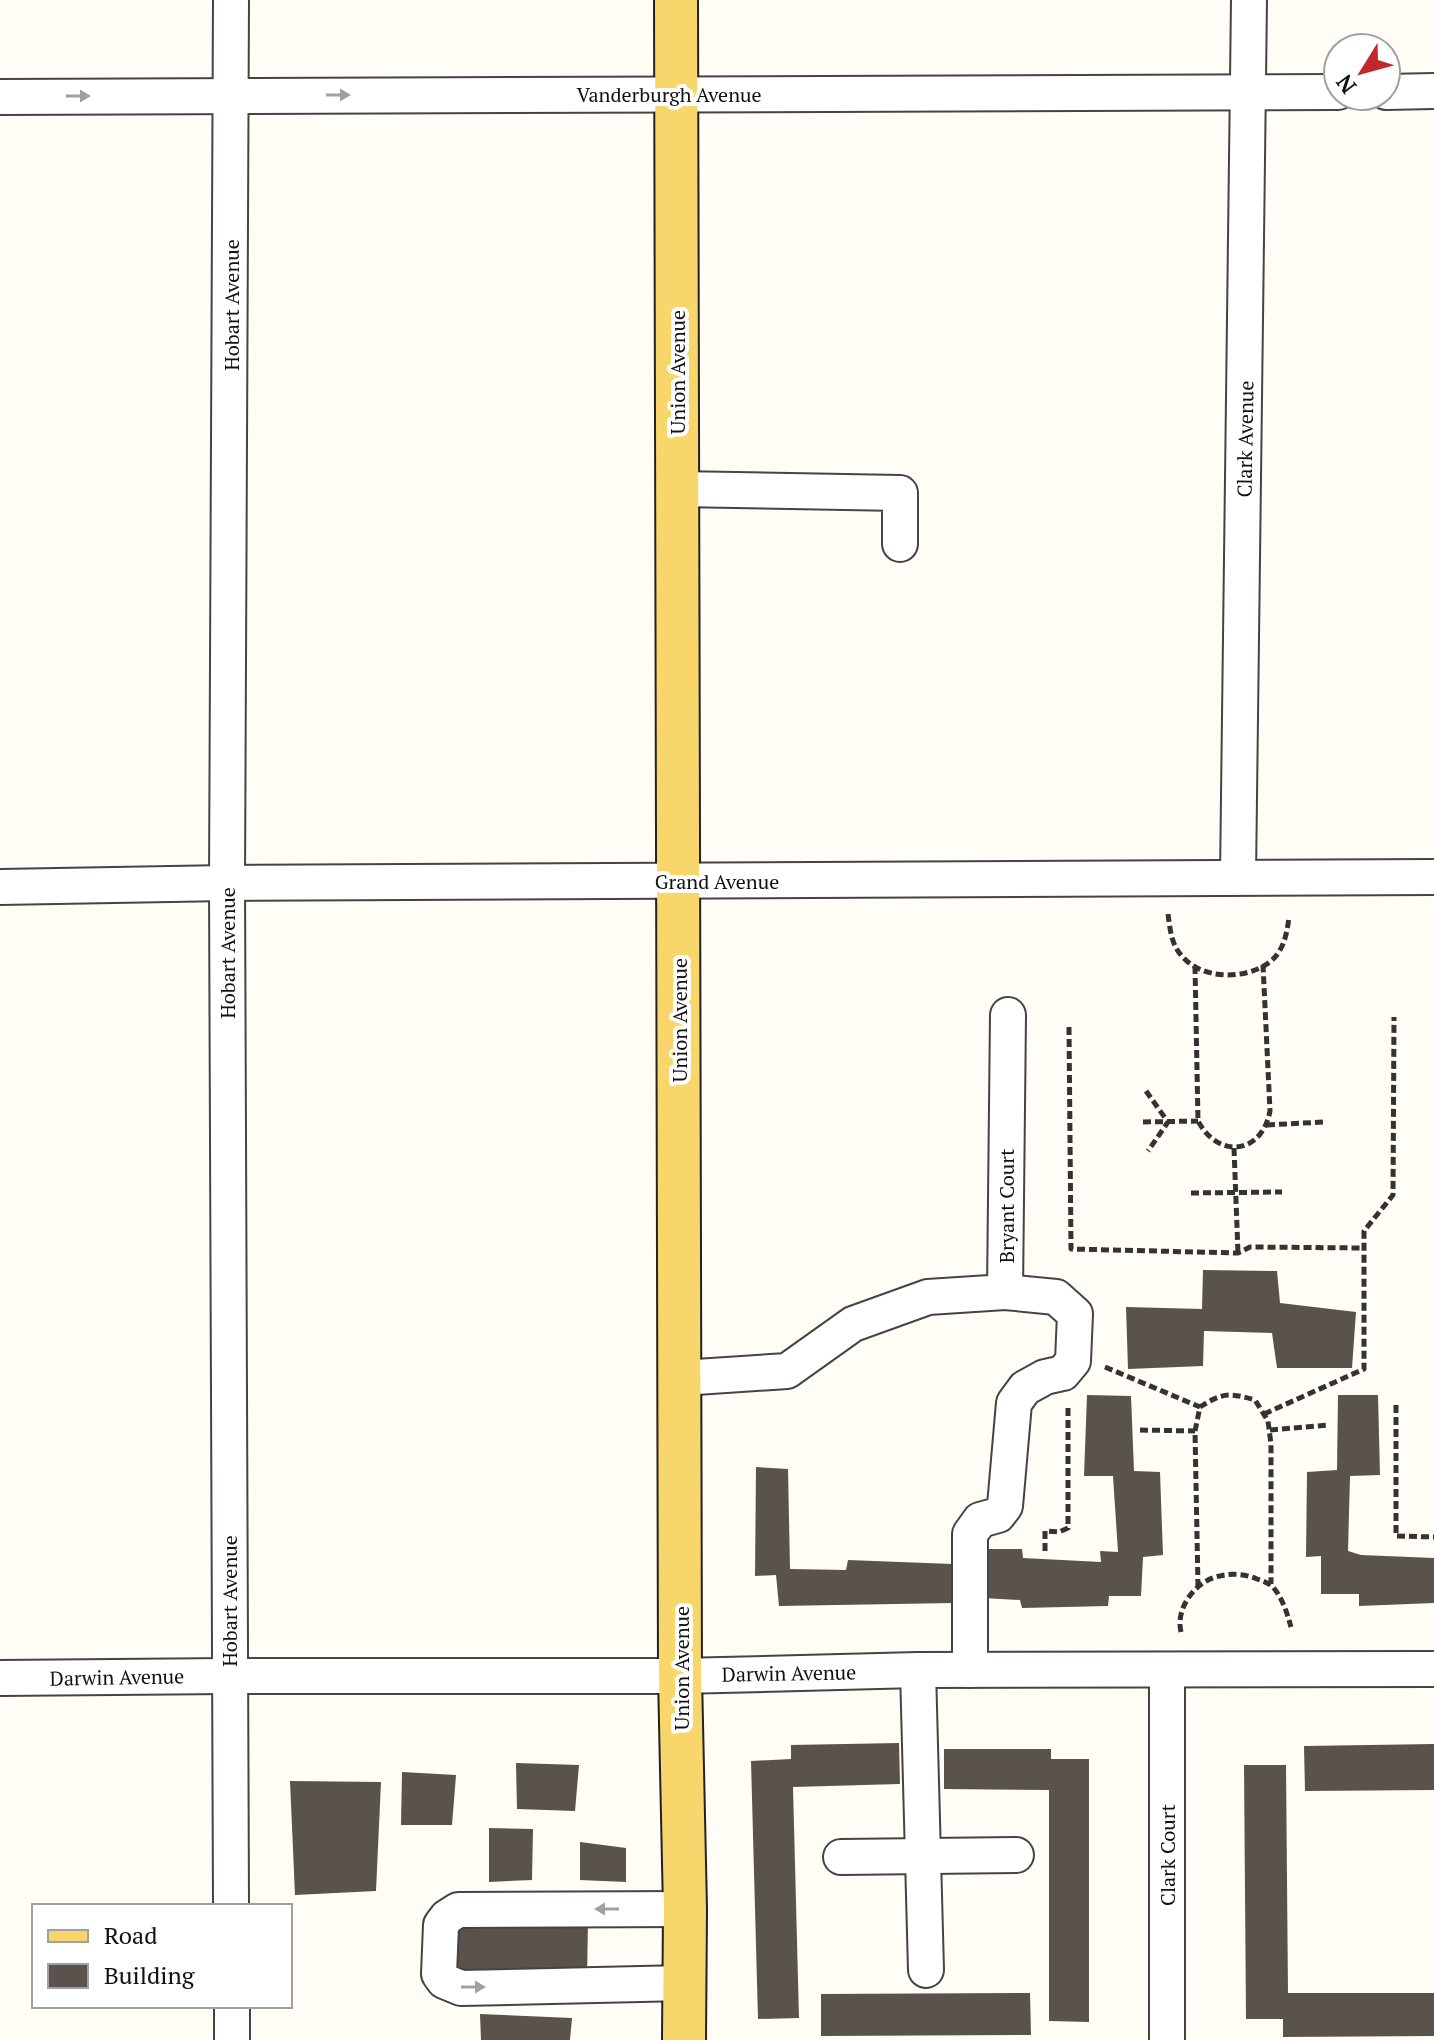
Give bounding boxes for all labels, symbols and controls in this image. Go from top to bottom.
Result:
north arrow [1322,32,1402,112]
text: N [1329,69,1362,100]
street label: Vanderburgh Avenue [576,81,762,108]
one-way arrow [326,89,351,101]
one-way arrow [66,90,91,102]
street label: Hobart Avenue [218,239,245,371]
street label: Union Avenue [664,310,691,434]
street label: Clark Avenue [1230,380,1260,498]
street label: Grand Avenue [655,868,779,895]
street label: Hobart Avenue [214,887,241,1019]
street label: Union Avenue [666,958,693,1082]
street label: Bryant Court [993,1148,1020,1263]
street label: Hobart Avenue [216,1535,243,1667]
street label: Union Avenue [668,1606,695,1730]
street label: Darwin Avenue [721,1658,857,1688]
street label: Darwin Avenue [49,1662,185,1692]
street label: Clark Court [1154,1803,1181,1906]
one-way arrow [594,1903,619,1915]
legend [32,1904,292,2008]
text: Road [104,1919,158,1951]
text: Building [104,1959,195,1991]
one-way arrow [461,1981,486,1993]

